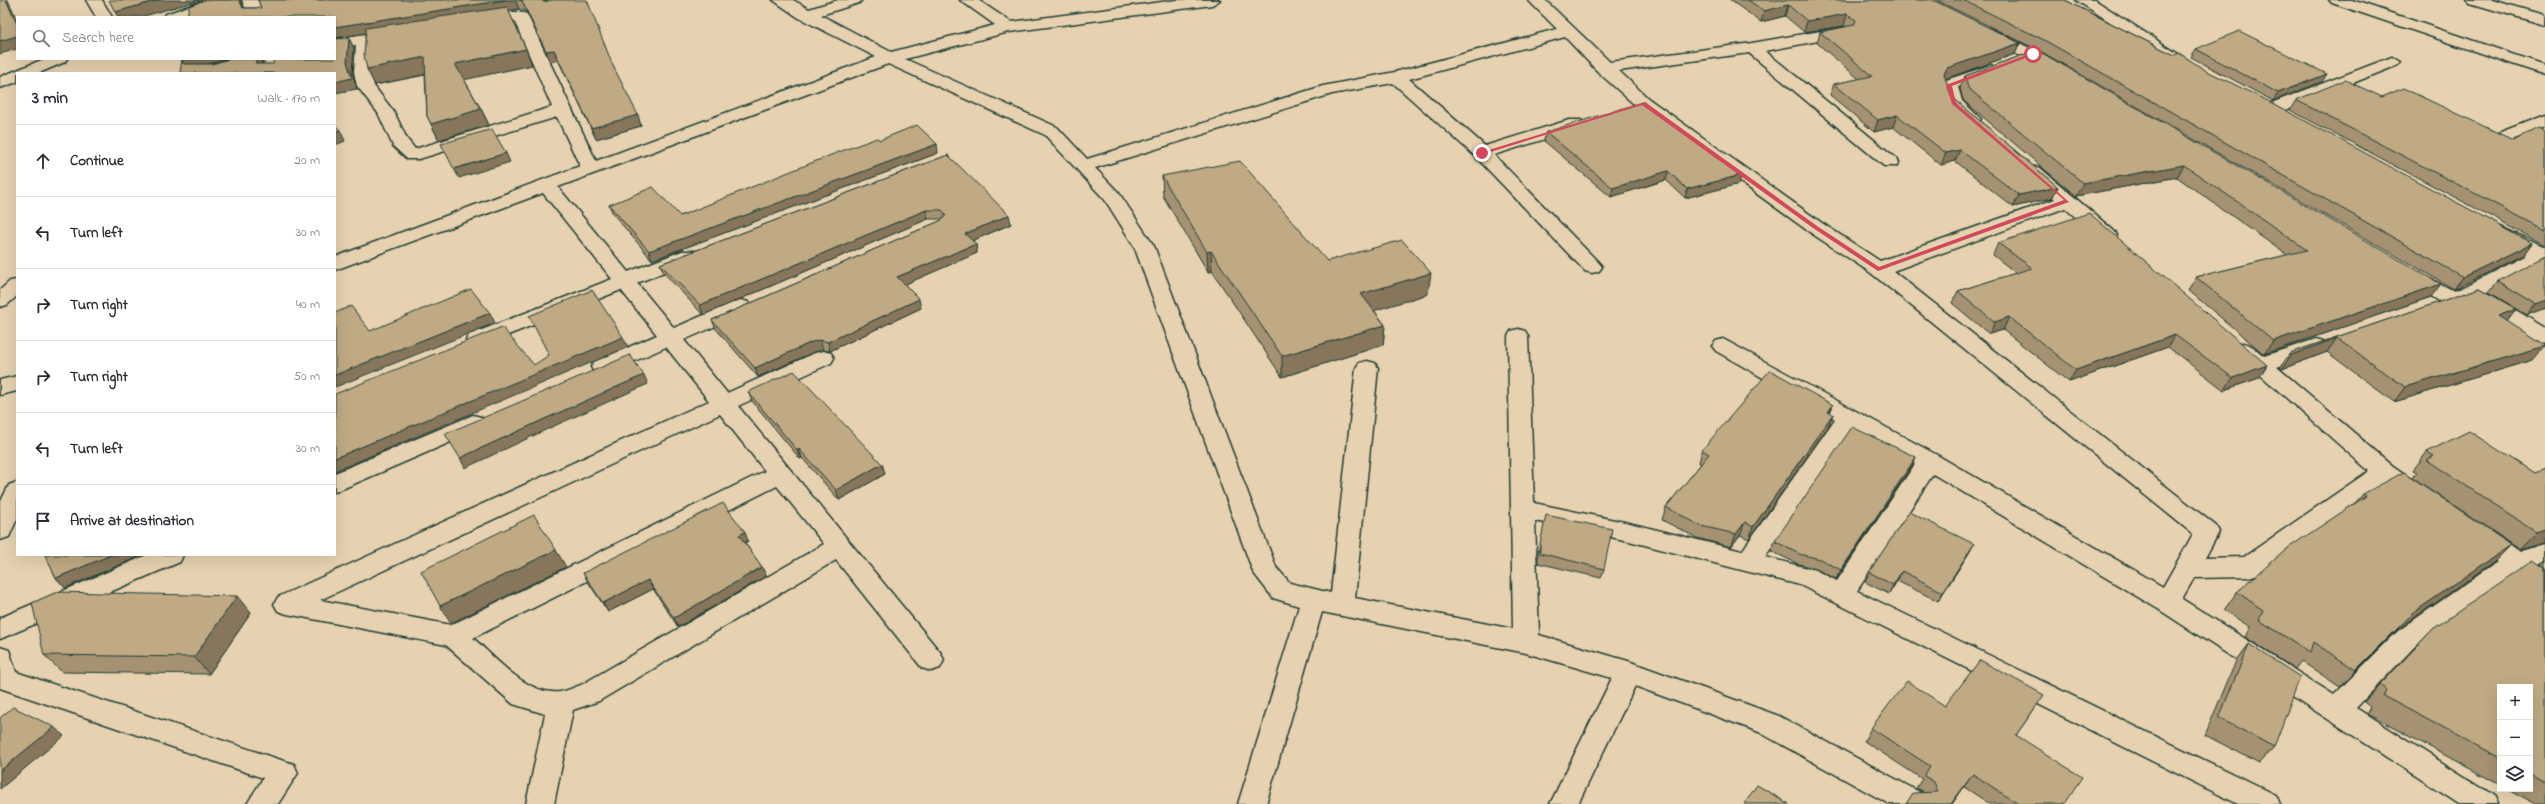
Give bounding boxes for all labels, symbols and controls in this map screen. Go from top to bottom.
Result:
search box [16,16,336,60]
icon: search [30,27,52,49]
text: Search here [62,27,134,49]
route start [2024,45,2042,63]
text: 3 min [32,86,68,111]
text: Walk · 170 m [257,89,320,108]
route end [1473,144,1491,162]
icon: ahead [32,150,54,172]
text: Continue [70,150,124,172]
text: 20 m [295,151,320,170]
icon: left [32,222,54,244]
text: Turn left [70,222,123,244]
text: 30 m [296,223,320,242]
icon: right [32,294,54,316]
text: Turn right [70,294,128,316]
text: 40 m [296,295,320,314]
icon: right [32,366,54,388]
text: Turn right [70,366,128,388]
text: 50 m [294,367,320,386]
icon: left [32,438,54,460]
text: Turn left [70,438,123,460]
text: 30 m [296,439,320,458]
icon: arrive [32,510,54,532]
text: Arrive at destination [70,510,194,532]
map controls [2497,684,2533,792]
button: + [2497,684,2533,720]
button: − [2497,720,2533,756]
button: layers [2497,756,2533,792]

